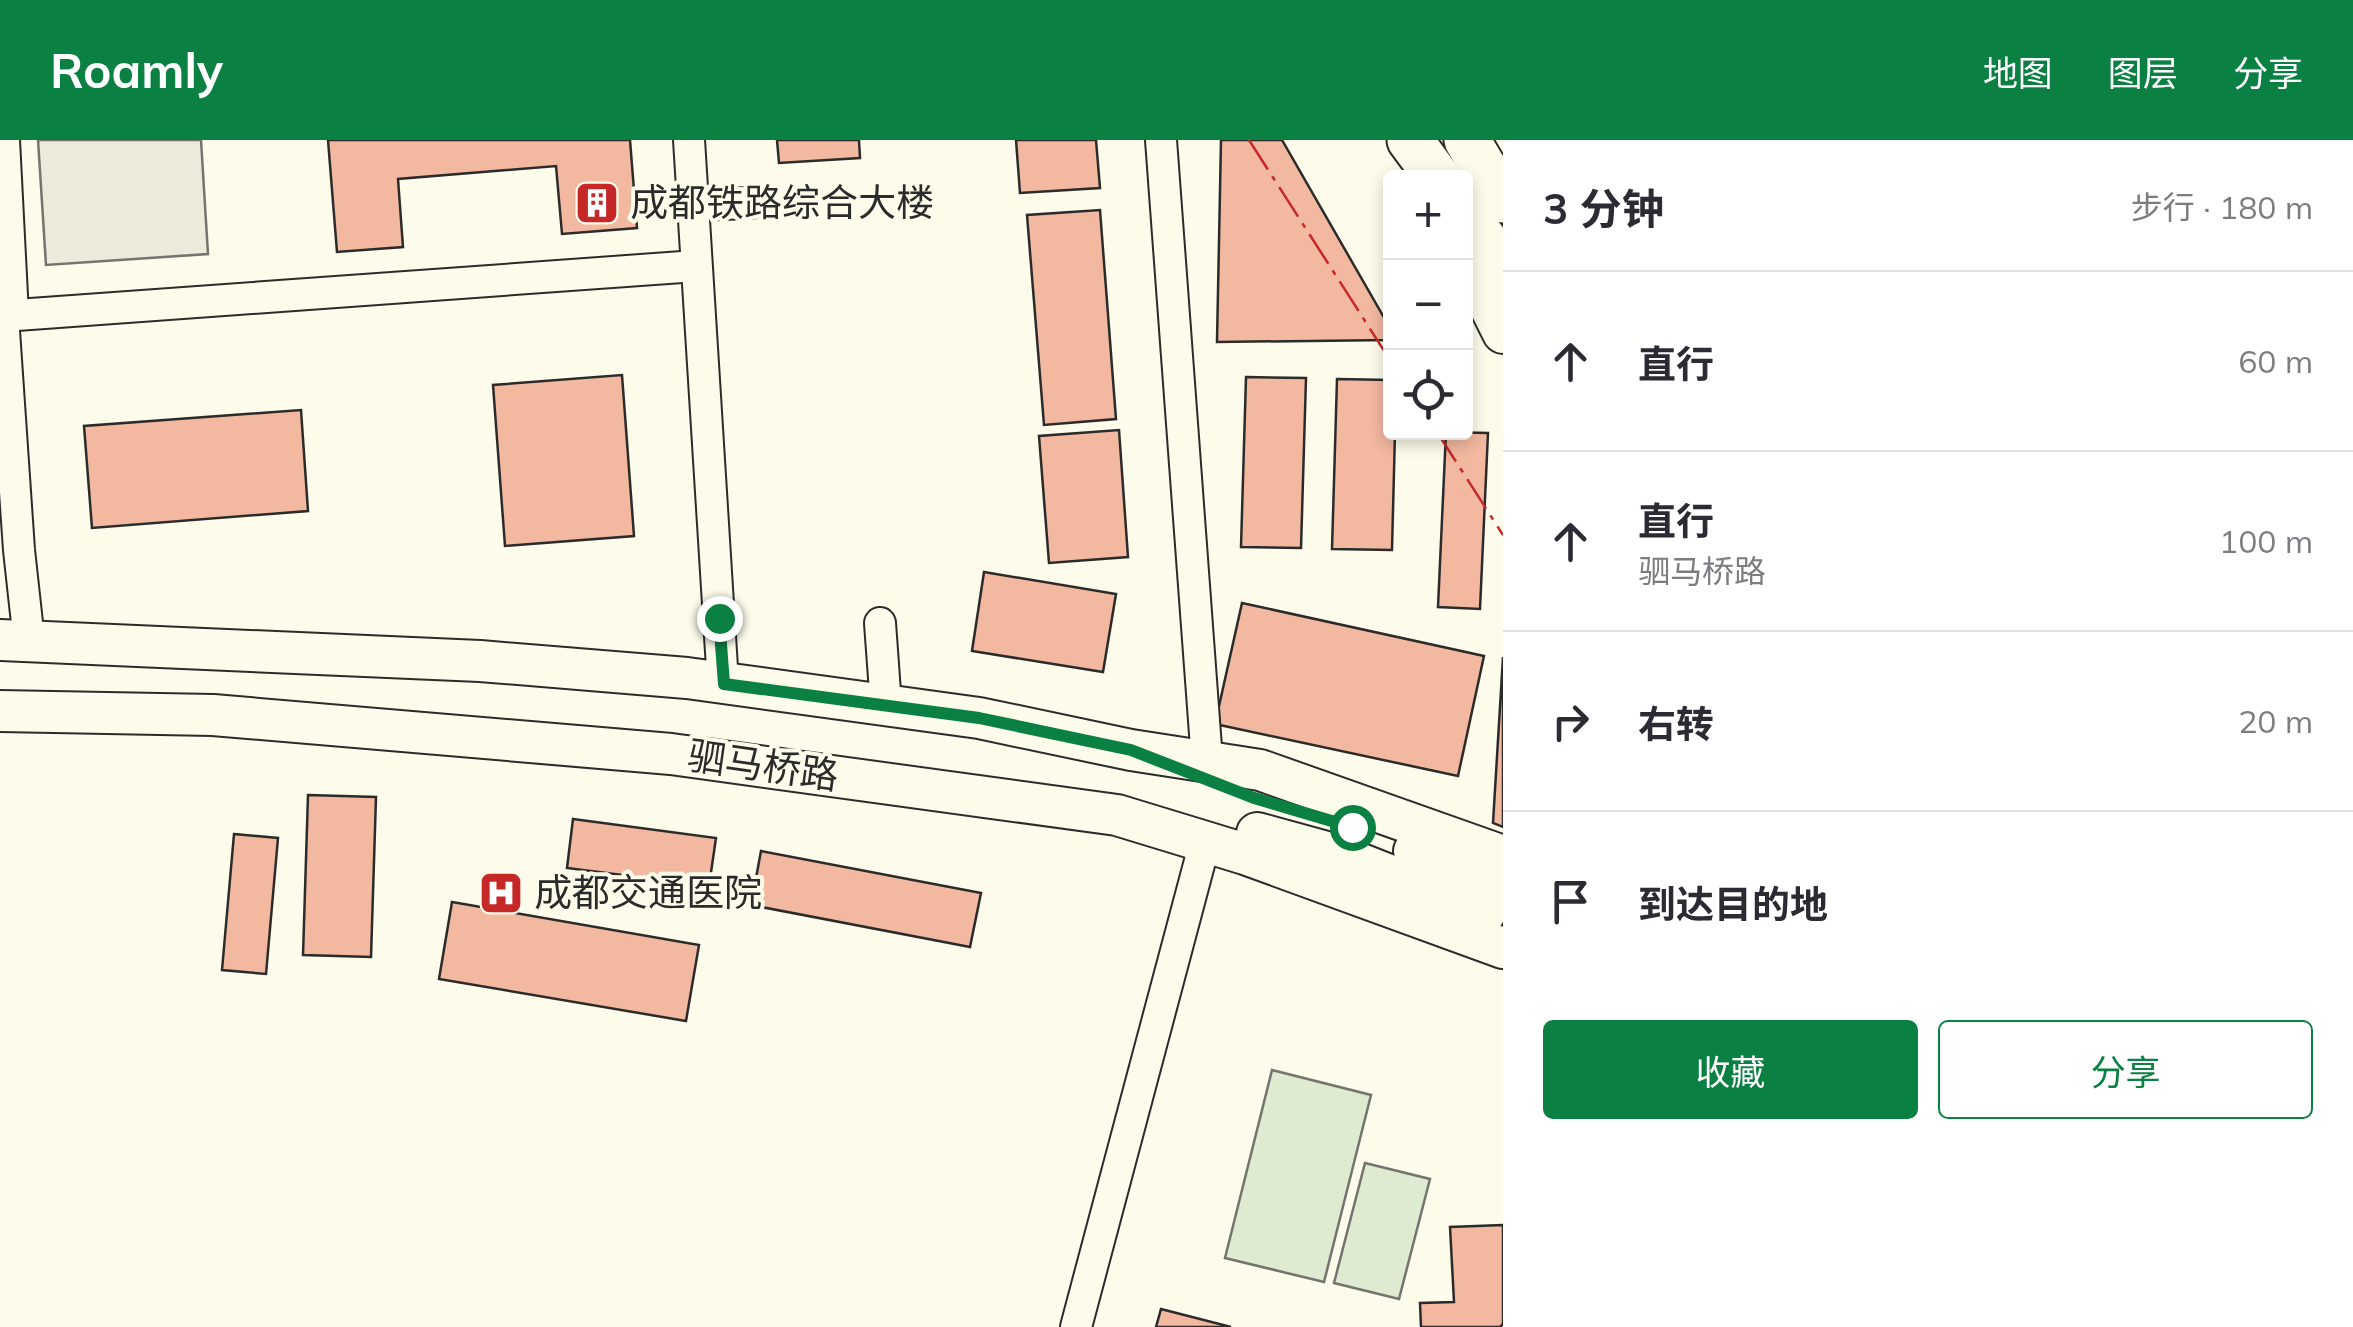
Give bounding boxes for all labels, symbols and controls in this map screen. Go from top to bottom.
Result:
text: Roamly [50,40,223,100]
text: 地图 [1983,51,2053,95]
text: 图层 [2108,51,2178,95]
text: 分享 [2233,51,2303,95]
map controls [1383,170,1473,440]
button: + [1383,170,1473,260]
place label: 成都铁路综合大楼 [630,178,934,226]
building icon: 成都铁路综合大楼 [574,180,620,226]
text: 3 分钟 [1543,182,1664,235]
text: 步行 · 180 m [2131,187,2313,227]
button: − [1383,260,1473,350]
icon: ahead [1543,334,1598,389]
text: 直行 [1638,340,1714,388]
text: 60 m [2238,341,2313,381]
button: locate [1383,350,1473,440]
text: 直行 [1638,497,1714,545]
icon: ahead [1543,514,1598,569]
text: 100 m [2219,521,2313,561]
text: 驷马桥路 [1638,551,1766,591]
route end [697,596,743,642]
icon: right [1543,694,1598,749]
text: 右转 [1638,700,1714,748]
text: 20 m [2238,701,2313,741]
street label: 驷马桥路 [685,731,842,799]
route start [1330,805,1376,851]
place label: 成都交通医院 [534,868,762,916]
hospital icon: 成都交通医院 [478,870,524,916]
icon: arrive [1543,874,1598,929]
text: 到达目的地 [1638,880,1828,928]
button: 收藏 [1543,1020,1918,1119]
button: 分享 [1938,1020,2313,1119]

